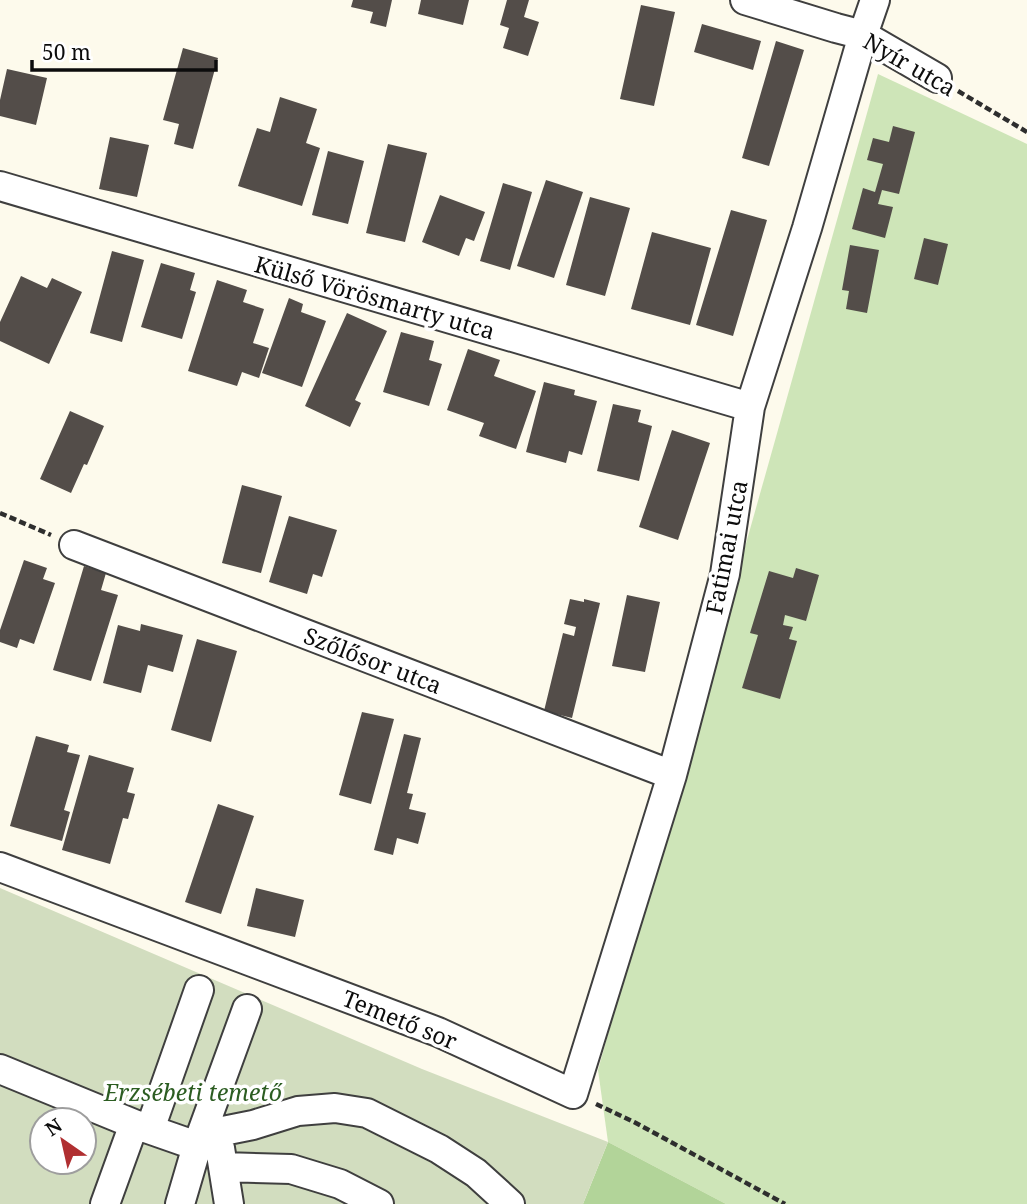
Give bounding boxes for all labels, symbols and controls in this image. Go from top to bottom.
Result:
street label: Nyír utca [858,25,962,103]
scale bar [32,28,215,72]
text: 50 m [42,38,91,66]
street label: Külső Vörösmarty utca [251,247,499,347]
street label: Fatimai utca [697,477,755,617]
street label: Szőlősor utca [299,619,447,701]
street label: Temető sor [338,981,462,1057]
park label: Erzsébeti temető [103,1076,283,1108]
north arrow [28,1106,98,1176]
text: N [40,1112,67,1142]

